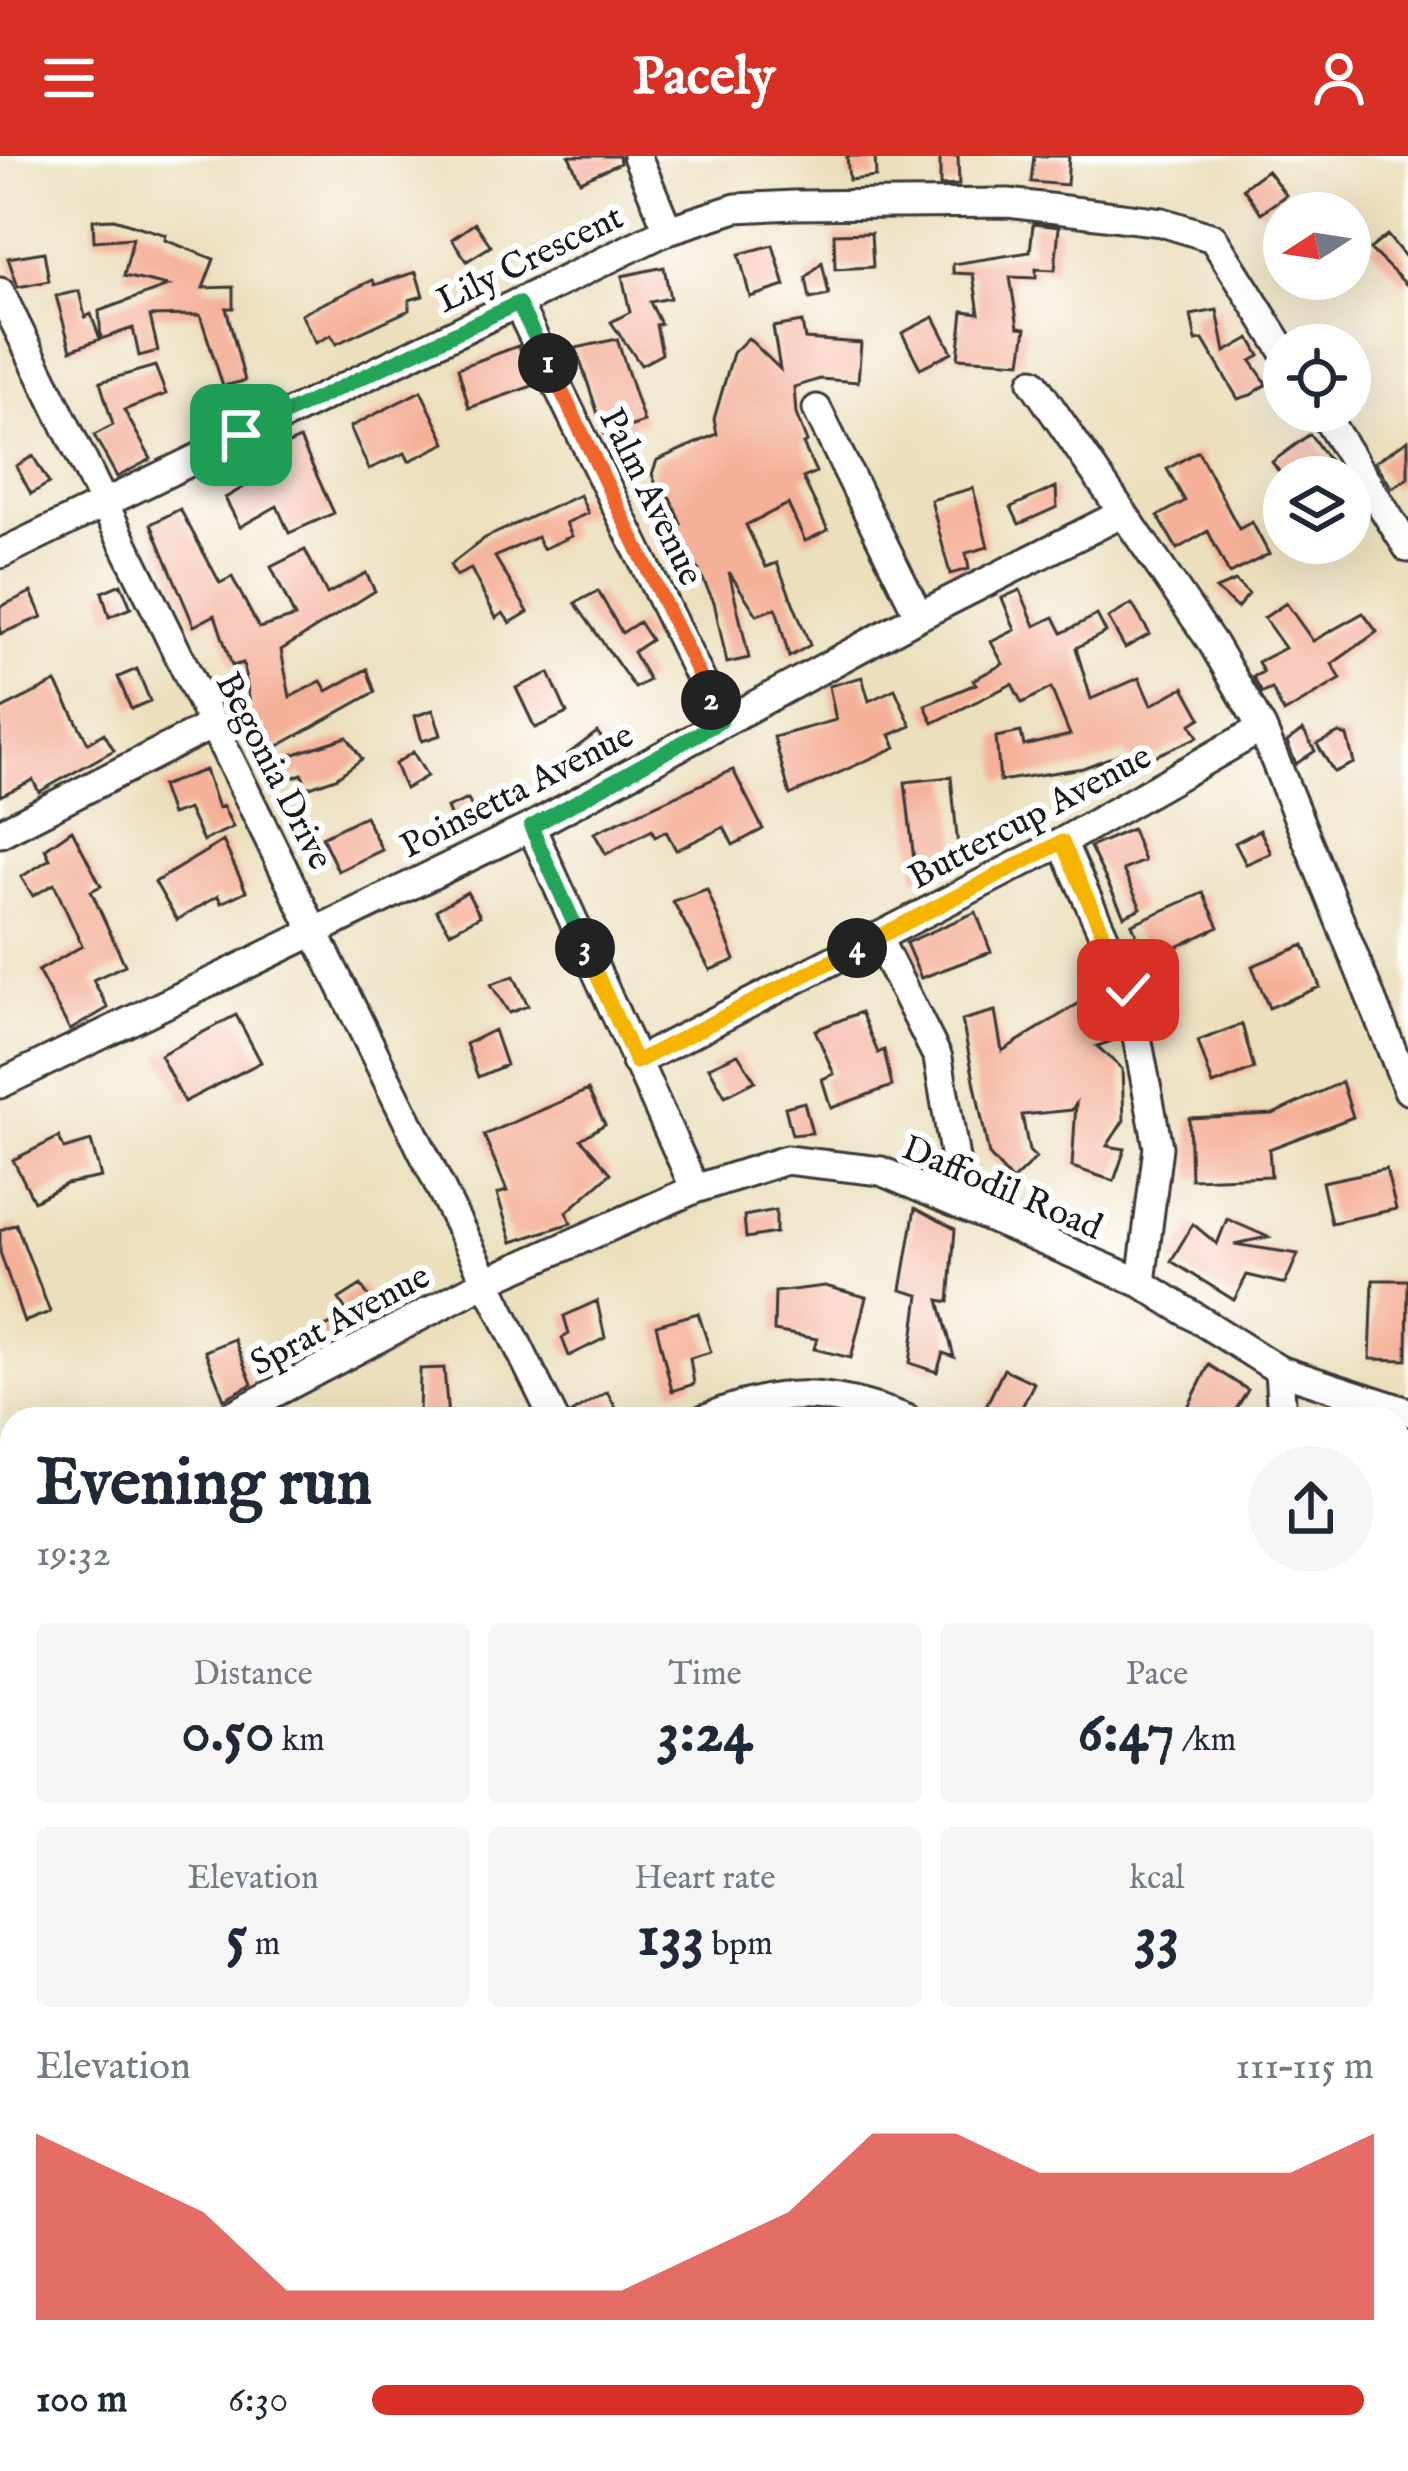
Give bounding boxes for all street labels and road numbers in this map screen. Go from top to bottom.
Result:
street label: Lily Crescent [430,195,631,325]
street label: Palm Avenue [588,401,713,594]
street label: Begonia Drive [204,665,343,878]
street label: Poinsetta Avenue [393,713,642,870]
street label: Buttercup Avenue [901,734,1160,901]
street label: Daffodil Road [895,1126,1110,1252]
street label: Sprat Avenue [243,1254,438,1387]

